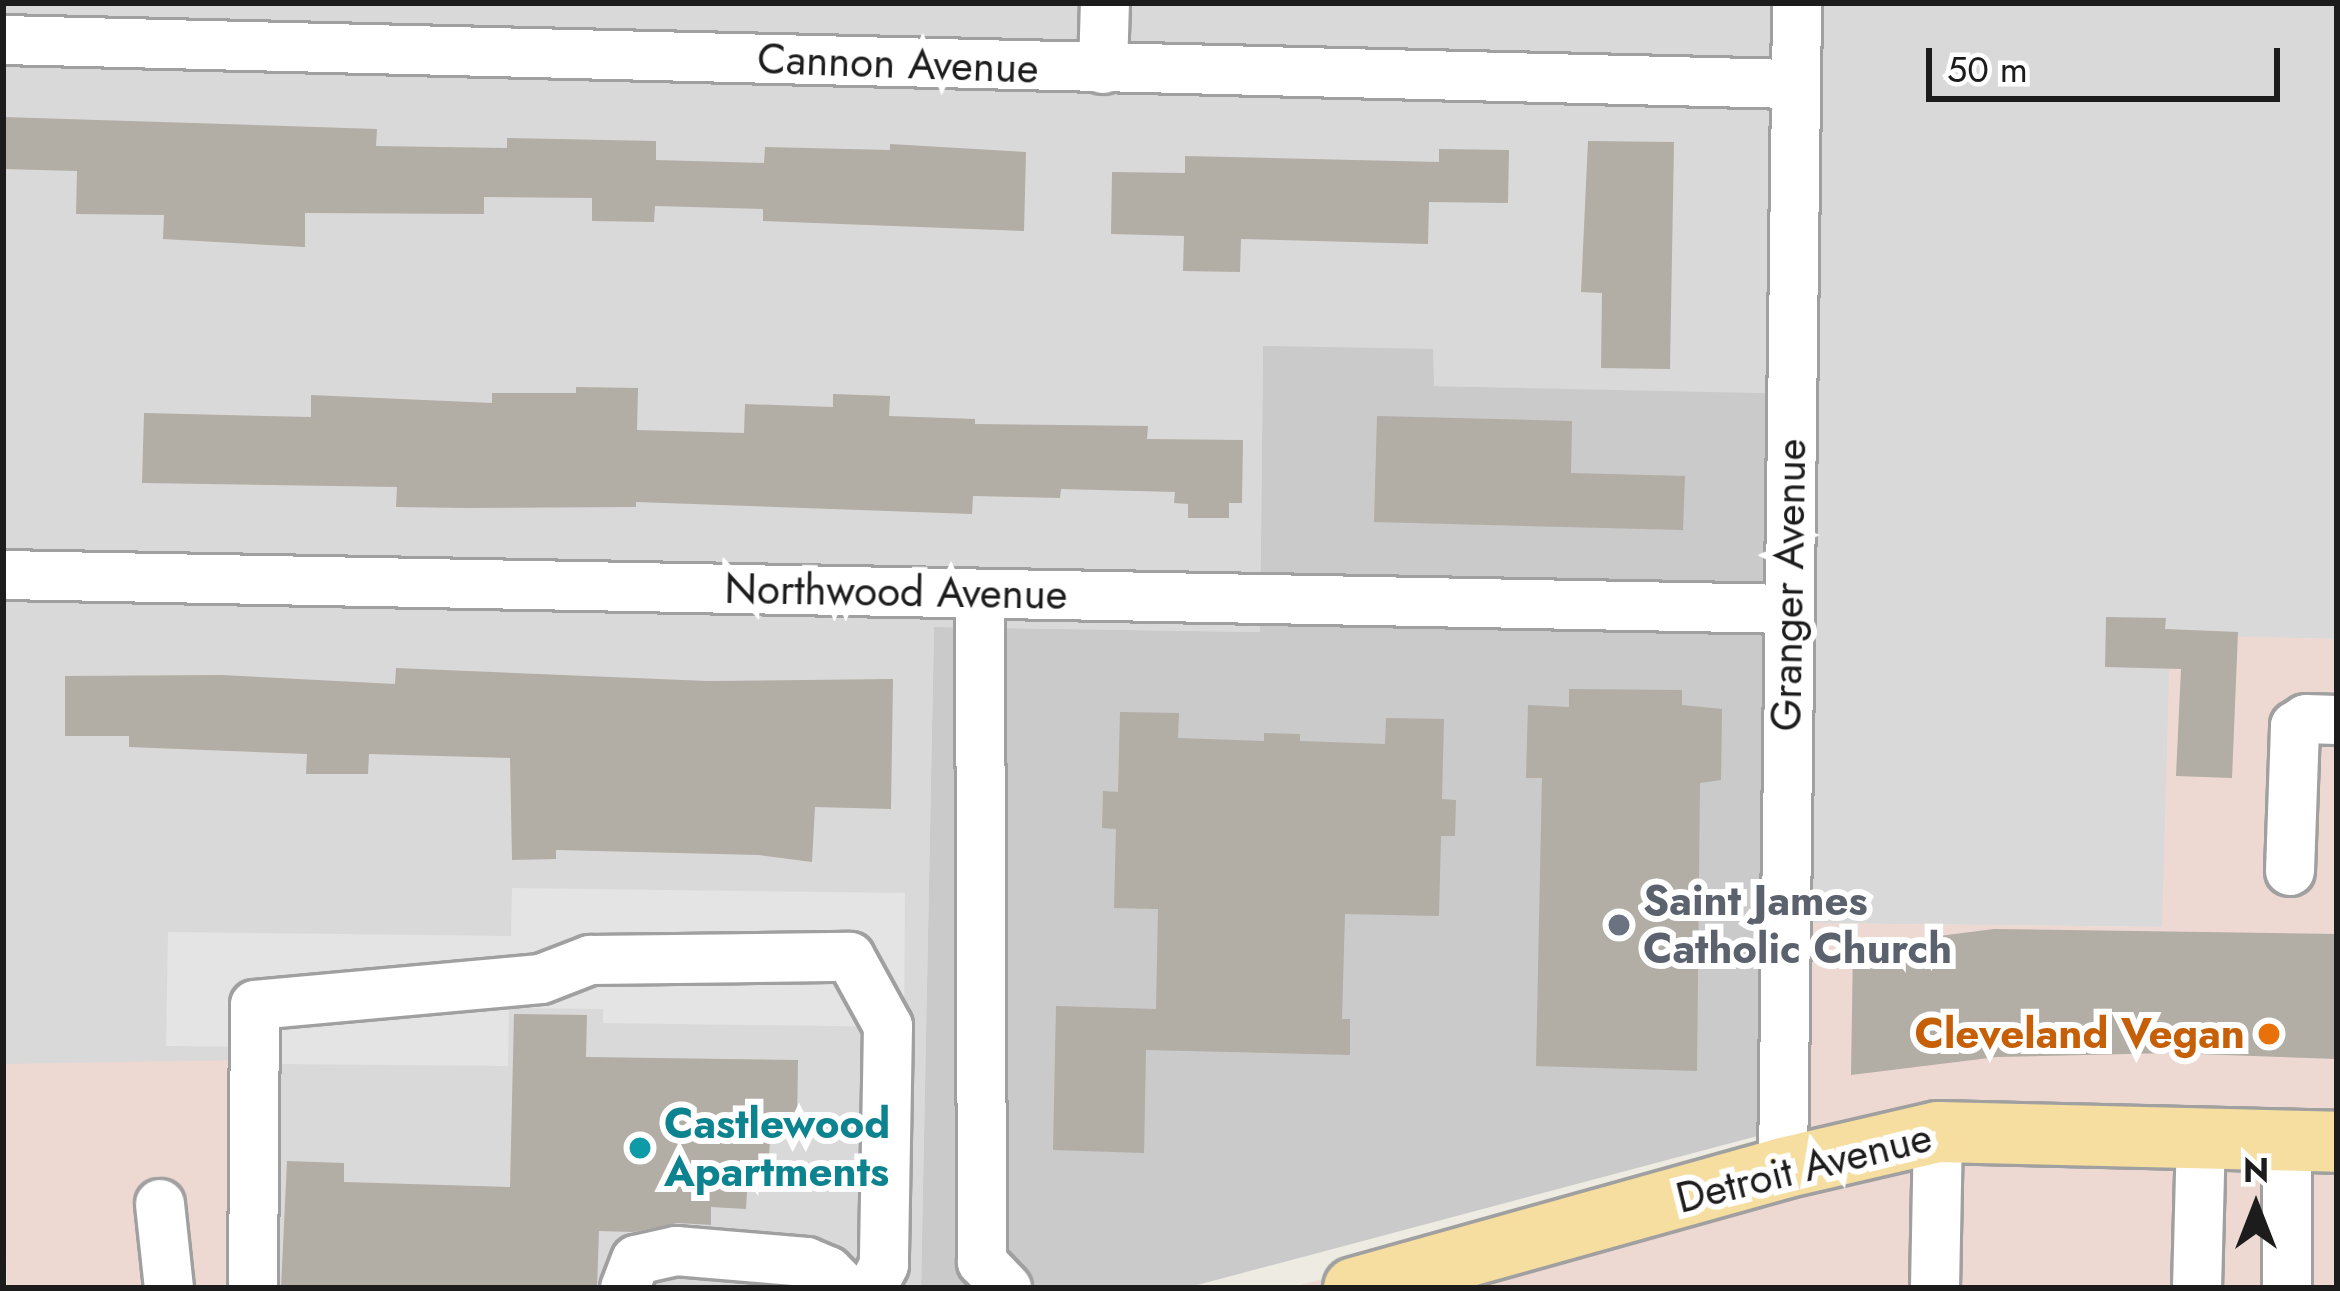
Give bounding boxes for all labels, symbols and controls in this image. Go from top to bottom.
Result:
scale bar [1932,24,2286,98]
street label: Cannon Avenue [756,34,1040,94]
text: 50 m [1947,43,2028,95]
street label: Granger Avenue [1761,438,1817,732]
street label: Northwood Avenue [724,564,1068,620]
place label: Saint James Catholic Church [1643,876,1952,974]
marker: Saint James Catholic Church [1606,912,1632,938]
place label: Cleveland Vegan [1915,1009,2245,1059]
marker: Cleveland Vegan [2256,1021,2282,1047]
place label: Castlewood Apartments [664,1099,890,1198]
street label: Detroit Avenue [1671,1112,1937,1224]
marker: Castlewood Apartments [627,1135,653,1161]
north arrow [2196,1147,2316,1267]
text: N [2243,1147,2269,1194]

